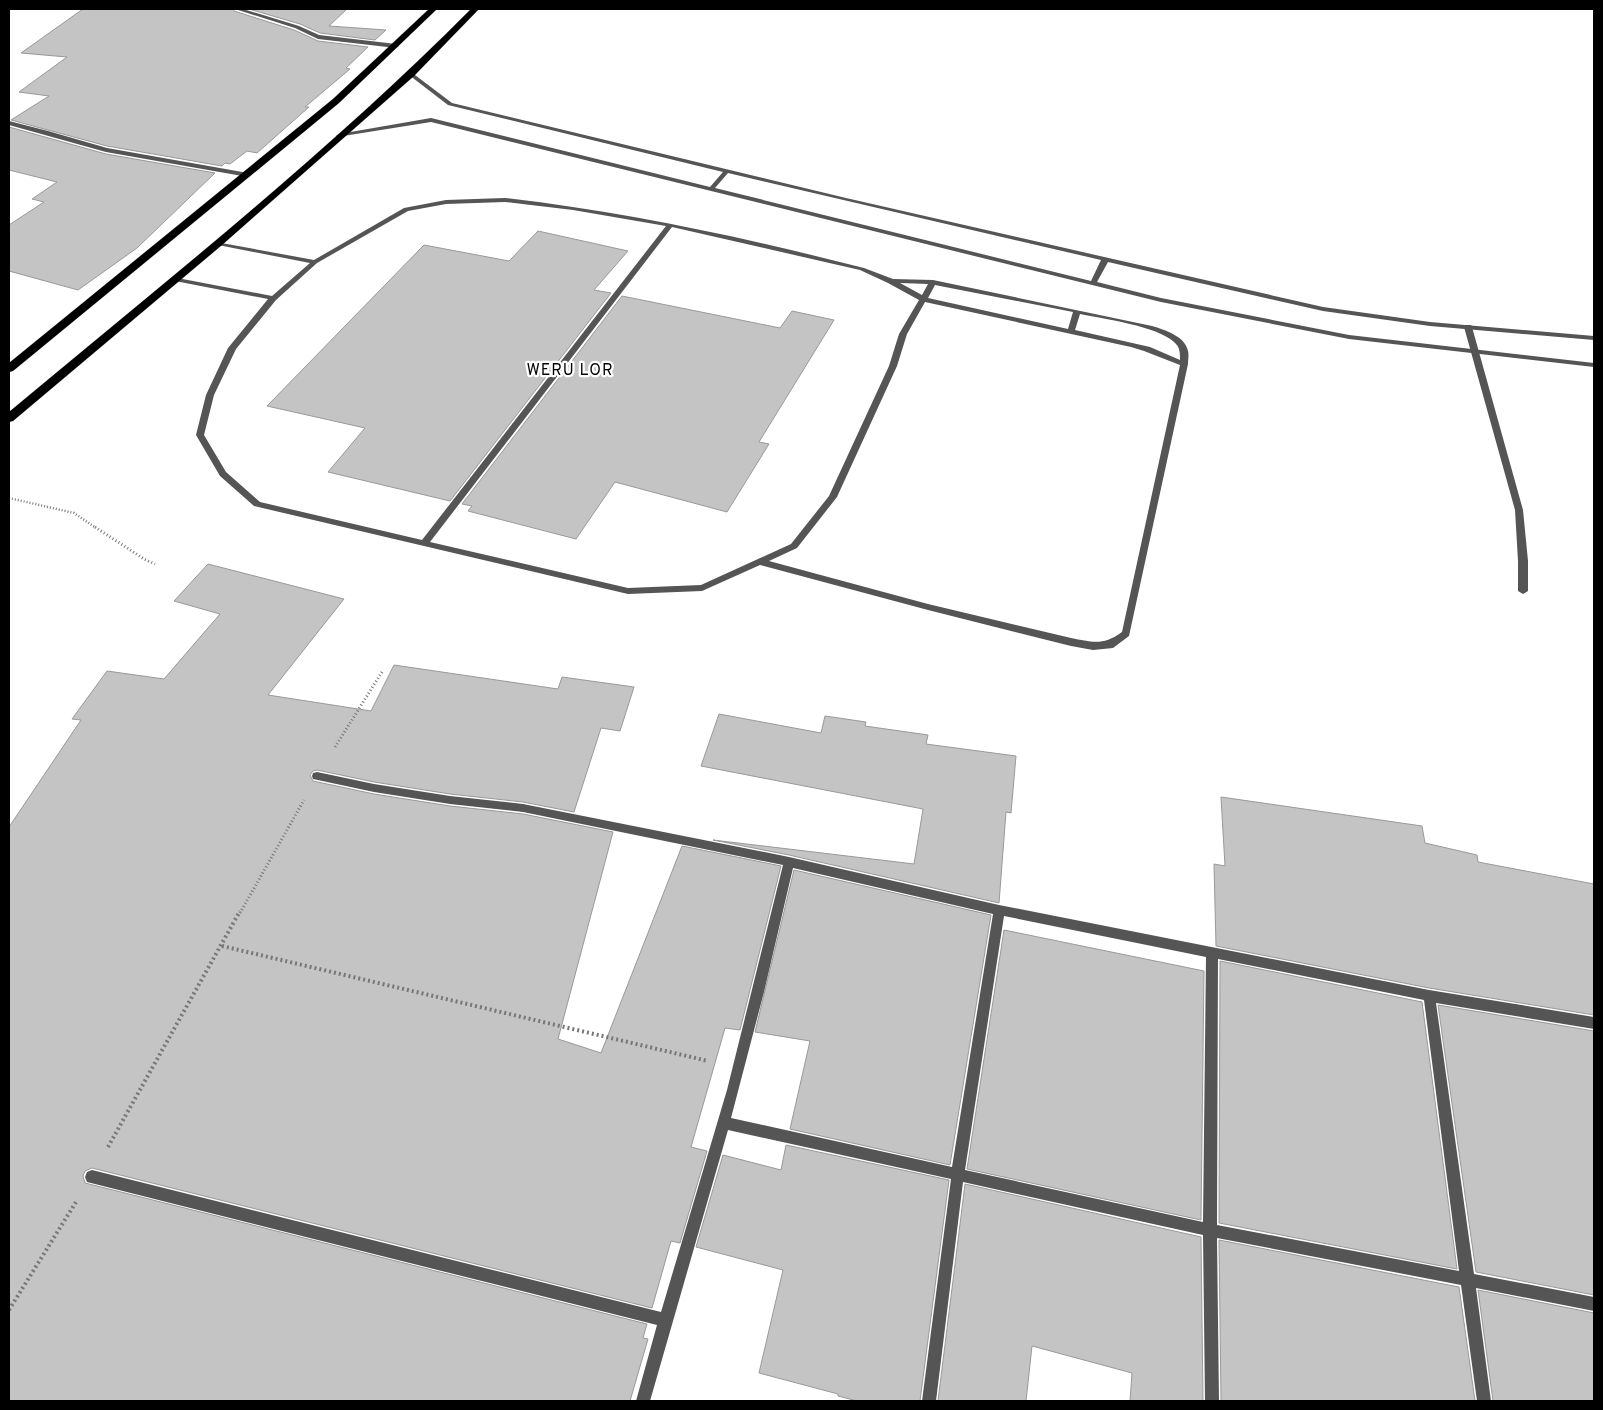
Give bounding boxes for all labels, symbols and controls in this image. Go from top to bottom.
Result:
district label: WERU LOR [526,361,614,381]

